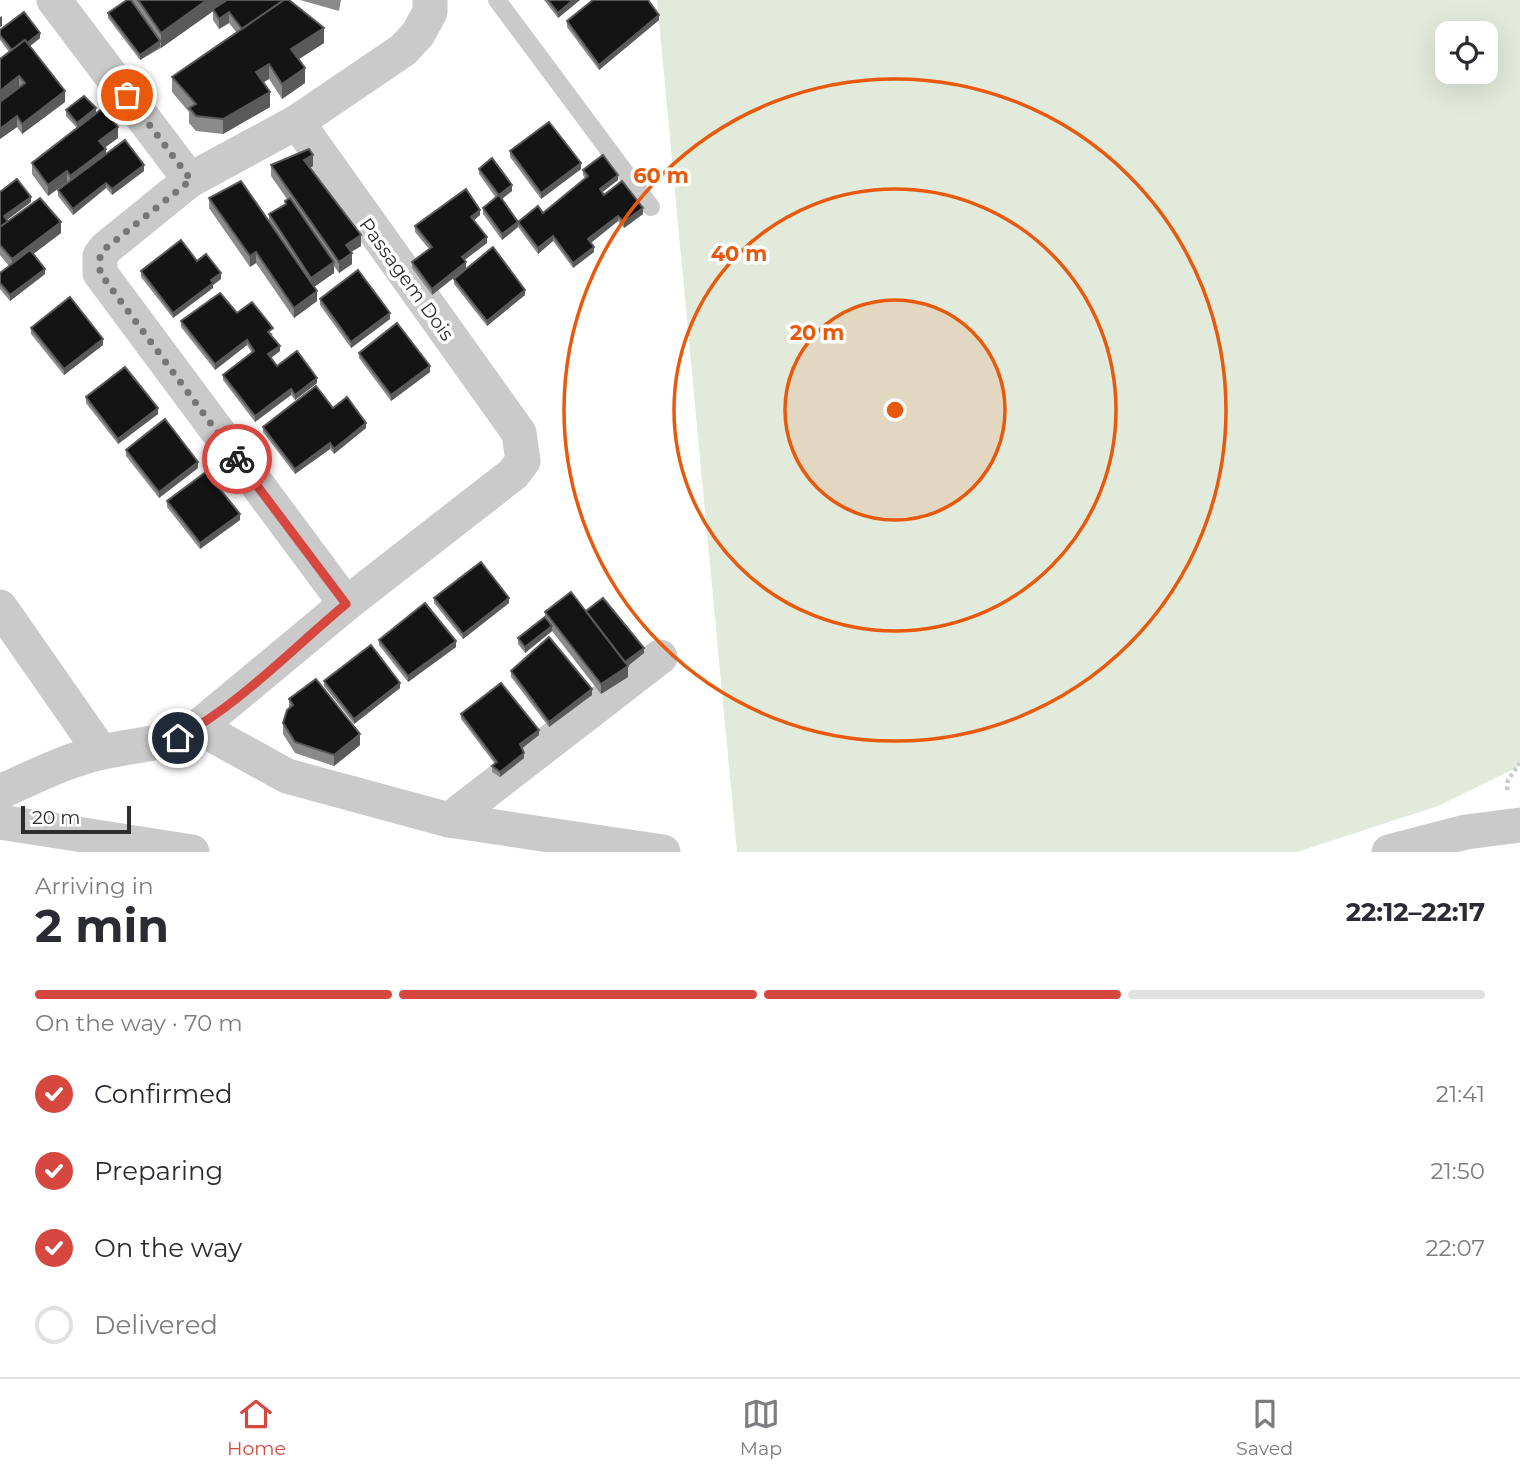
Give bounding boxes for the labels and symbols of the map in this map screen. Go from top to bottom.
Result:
pin [97,65,157,125]
text: 60 m [633,163,689,188]
street label: Passagem Dois [354,213,459,345]
text: 40 m [711,241,767,266]
text: 20 m [790,320,844,345]
centre of rings [883,398,907,422]
courier [202,424,272,494]
pin [148,708,208,768]
scale bar [21,803,131,835]

